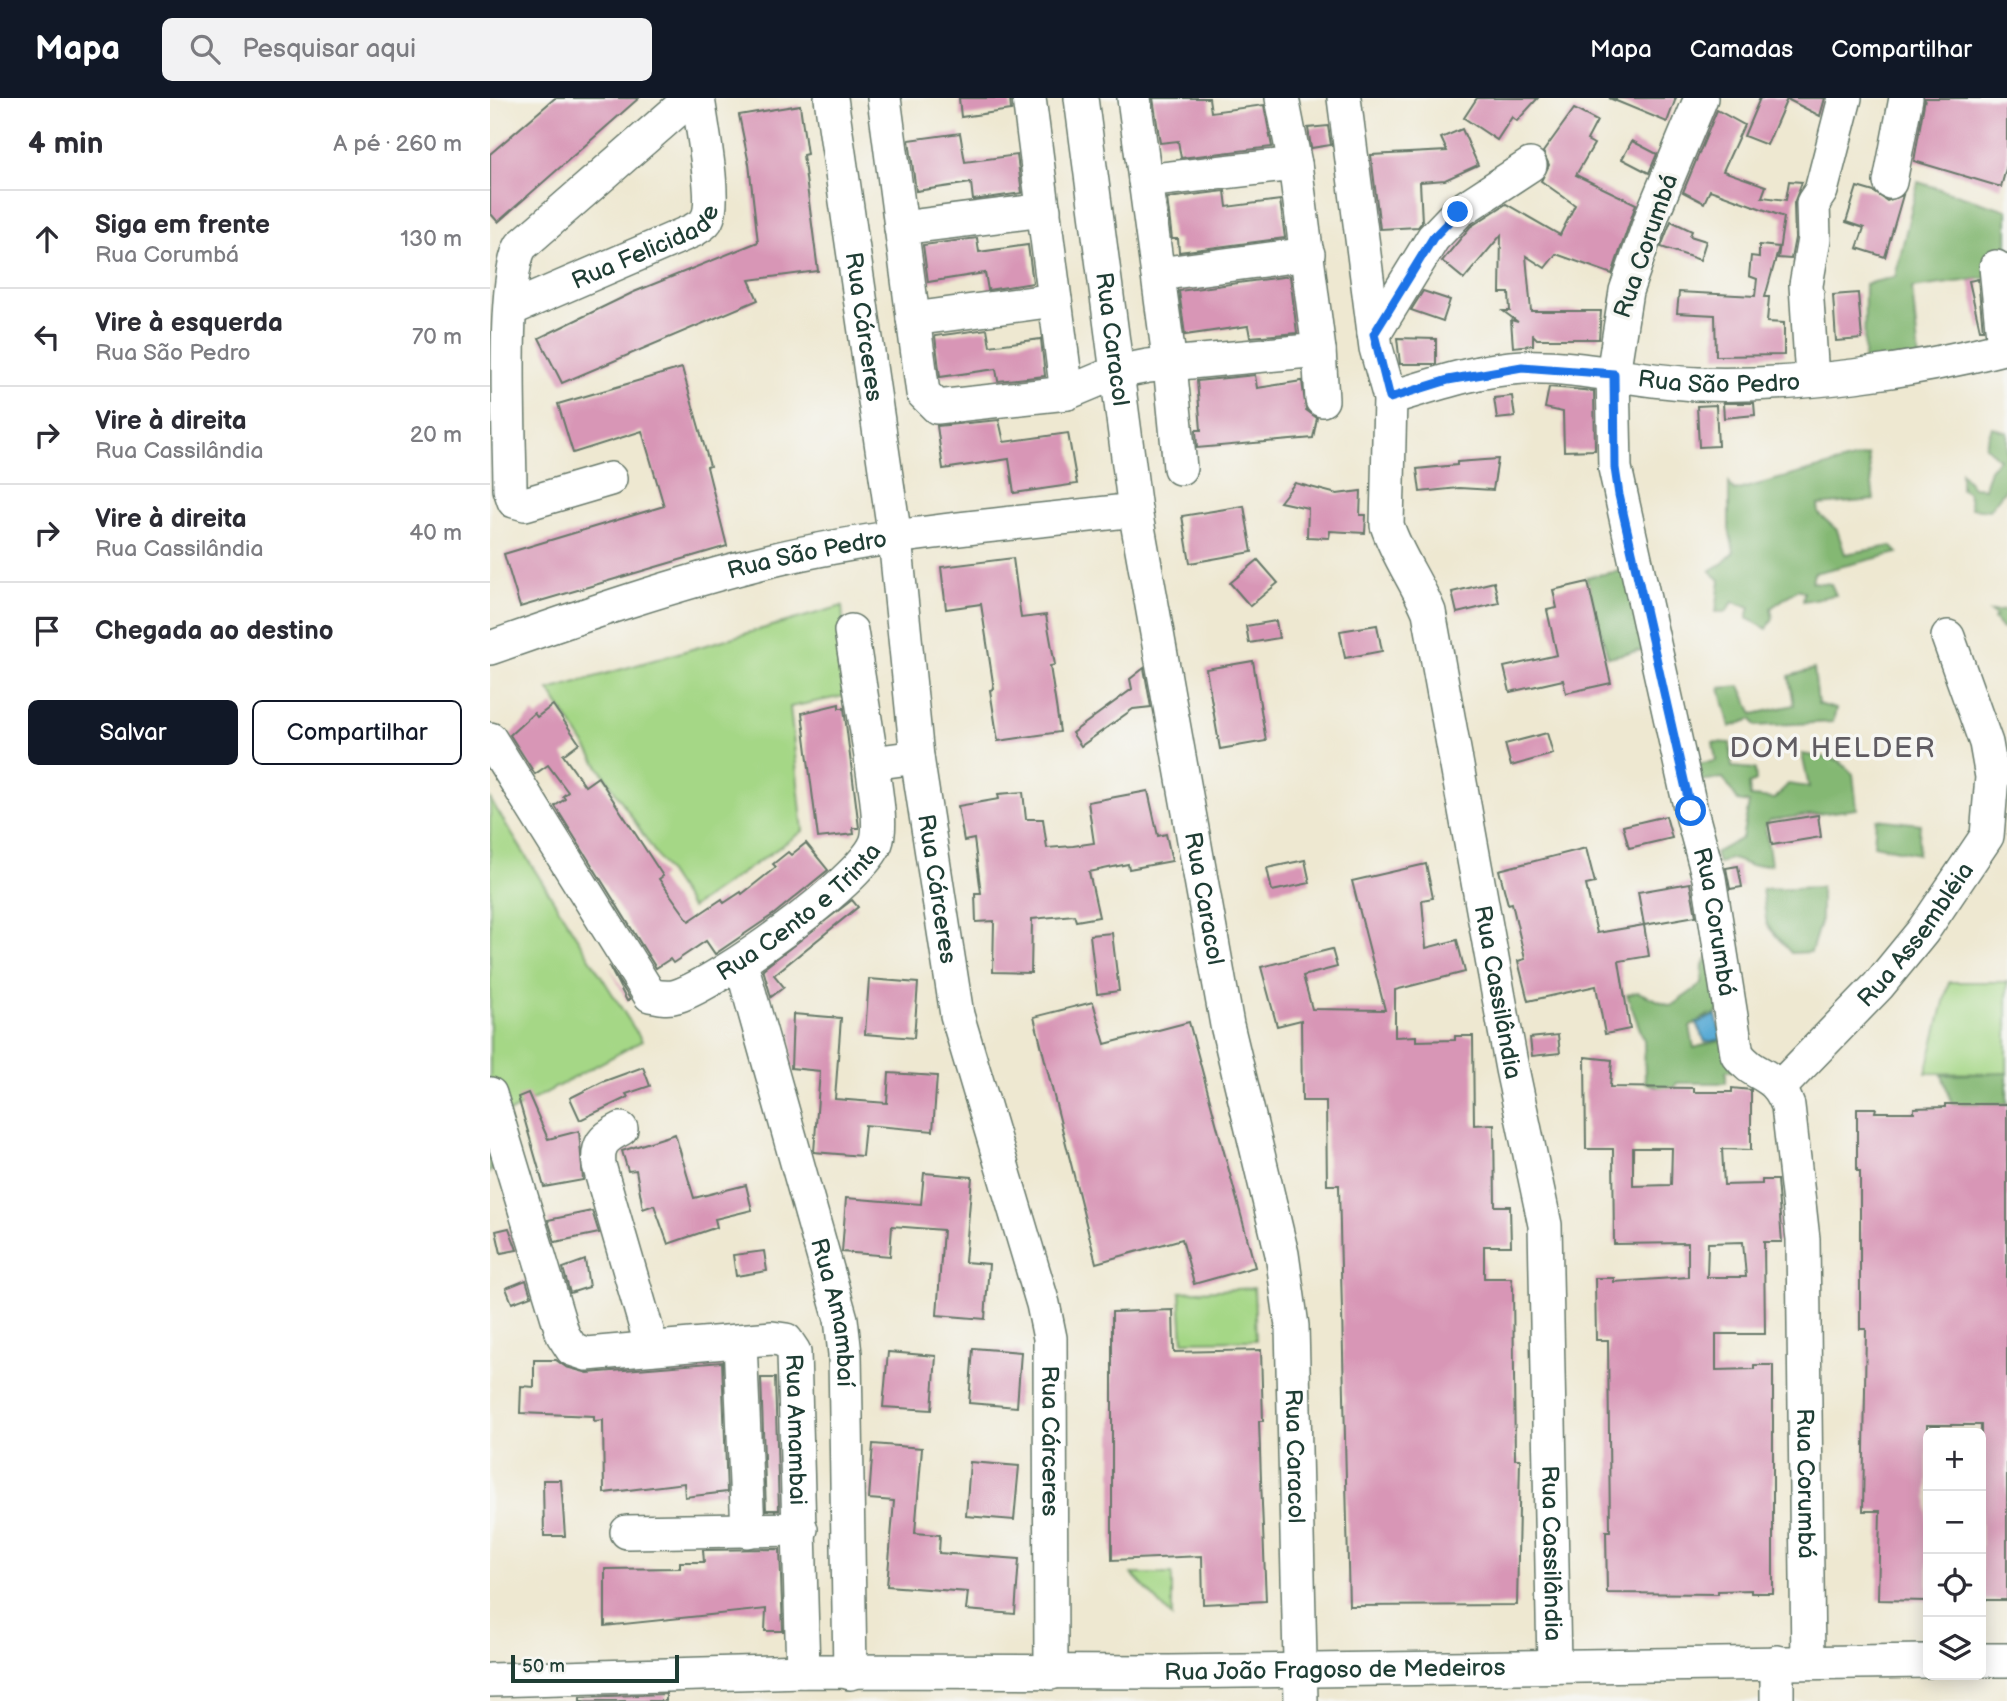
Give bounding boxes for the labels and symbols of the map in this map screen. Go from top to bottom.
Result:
street label: Rua Corumbá [1608,170,1684,322]
route end [1442,196,1473,227]
street label: Rua Felicidade [567,203,725,296]
street label: Rua Cárceres [839,250,889,403]
street label: Rua Caracol [1089,270,1136,408]
street label: Rua São Pedro [1636,364,1801,399]
street label: Rua São Pedro [724,524,889,585]
district label: DOM HELDER [1730,732,1937,765]
route start [1675,795,1706,826]
street label: Rua Cárceres [912,812,963,965]
street label: Rua Caracol [1178,829,1230,967]
street label: Rua Cento e Trinta [711,838,887,987]
street label: Rua Corumbá [1687,844,1742,998]
street label: Rua Assembléia [1851,857,1980,1013]
street label: Rua Cassilândia [1468,903,1528,1082]
street label: Rua Amambaí [804,1235,860,1387]
street label: Rua Amambai [780,1353,813,1506]
street label: Rua Cárceres [1036,1366,1065,1516]
street label: Rua Caracol [1279,1388,1311,1524]
street label: Rua Corumbá [1791,1408,1821,1559]
street label: Rua Cassilândia [1535,1465,1568,1642]
scale bar [511,1652,679,1684]
street label: Rua João Fragoso de Medeiros [1164,1653,1506,1687]

